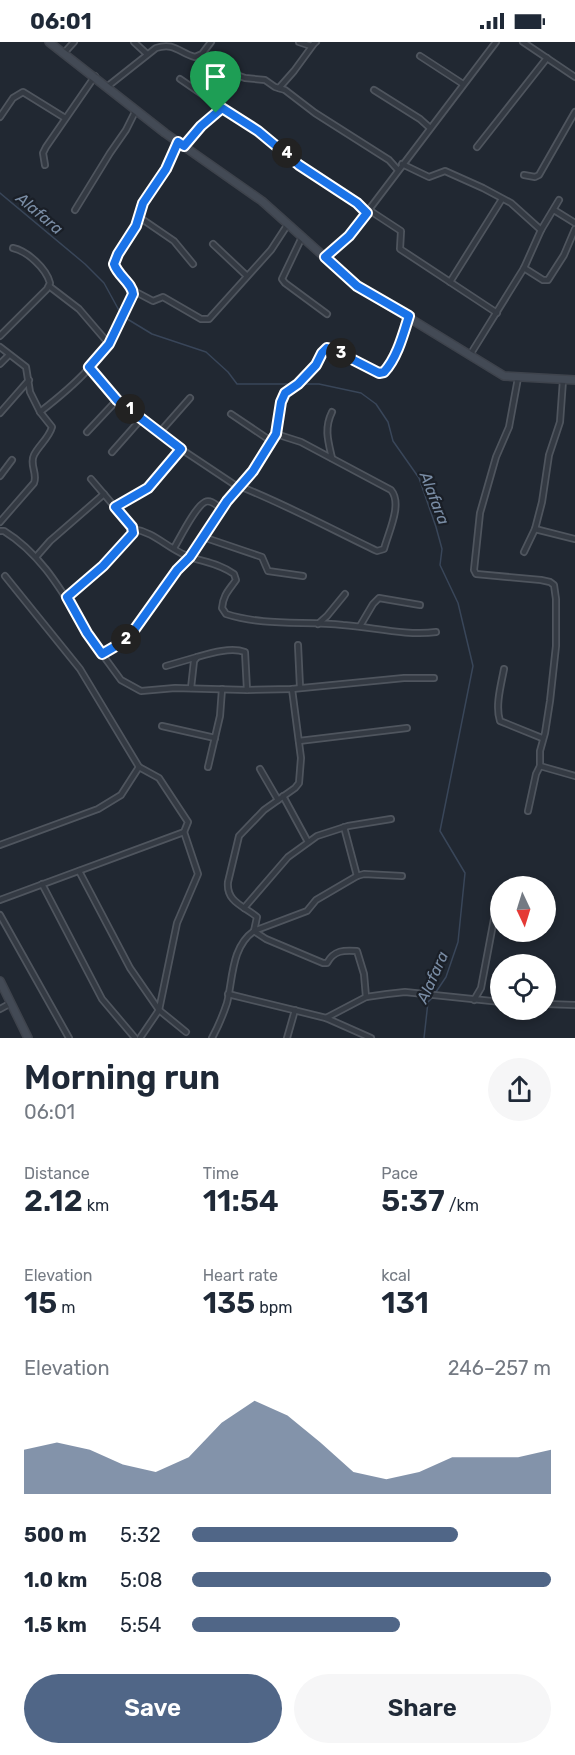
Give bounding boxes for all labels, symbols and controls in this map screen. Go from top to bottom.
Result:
text: 06:01 [30,8,92,35]
pin [190,51,241,113]
icon: arrive [199,60,232,93]
pin: 4 [272,138,302,168]
text: 4 [282,143,292,162]
water label: Alafara [12,188,67,238]
pin: 3 [326,338,356,368]
text: 3 [336,343,346,362]
pin: 1 [115,394,145,424]
text: 1 [126,399,134,418]
water label: Alafara [415,468,453,527]
pin: 2 [111,624,141,654]
text: 2 [121,629,131,648]
north arrow [490,876,556,942]
map controls [490,876,556,1020]
water label: Alafara [412,948,452,1007]
button: locate [490,954,556,1020]
text: Morning run [24,1058,220,1097]
button: share [488,1058,551,1121]
text: 06:01 [24,1100,75,1124]
text: Distance [24,1164,90,1183]
text: Time [203,1164,239,1183]
text: Pace [381,1164,418,1183]
text: 2.12 [24,1183,83,1219]
text: 11:54 [203,1183,279,1219]
text: 5:37 [381,1183,445,1219]
text: km [83,1196,109,1215]
text: /km [445,1196,479,1215]
text: Elevation [24,1266,93,1285]
text: Heart rate [203,1266,278,1285]
text: kcal [381,1266,411,1285]
text: 15 [24,1285,57,1321]
text: 135 [203,1285,255,1321]
text: 131 [381,1285,429,1321]
text: m [57,1298,76,1317]
text: bpm [255,1298,293,1317]
text: Elevation [24,1356,110,1380]
text: 246–257 m [448,1356,551,1380]
text: 500 m [24,1523,87,1547]
text: 5:32 [120,1523,161,1547]
text: 1.0 km [24,1568,87,1592]
text: 5:08 [120,1568,162,1592]
text: 1.5 km [24,1613,87,1637]
text: 5:54 [120,1613,161,1637]
button: Save [24,1674,282,1743]
button: Share [294,1674,551,1743]

